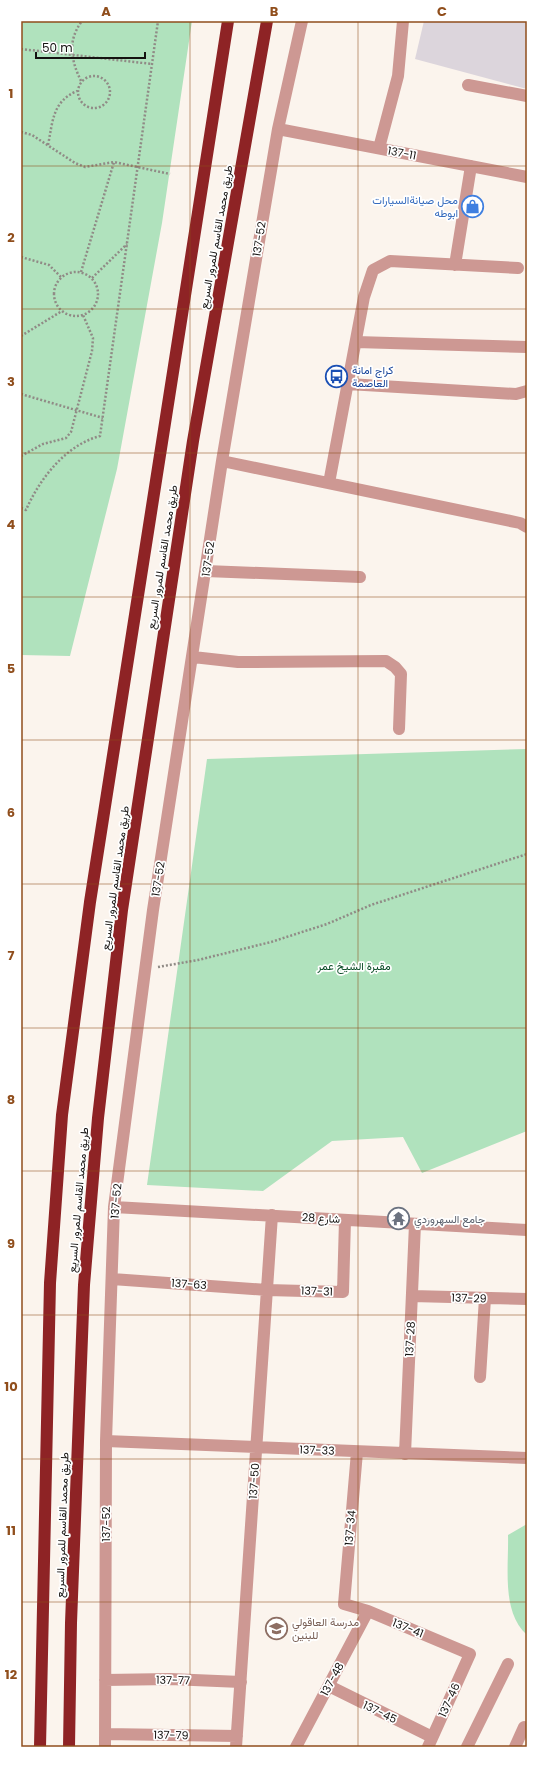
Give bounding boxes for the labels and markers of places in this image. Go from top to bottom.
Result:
place label: محل صيانةالسيارات ابوطه [372,192,458,221]
shop icon: محل صيانةالسيارات ابوطه [460,193,486,219]
place label: كراج امانة العاصمة [352,362,393,391]
bus stop icon: كراج امانة العاصمة [324,363,350,389]
temple icon: جامع السهروردي [385,1206,411,1232]
place label: جامع السهروردي [414,1211,485,1229]
place label: مدرسة العاقولي للبنين [292,1614,359,1643]
school or university icon: مدرسة العاقولي للبنين [264,1615,290,1641]

